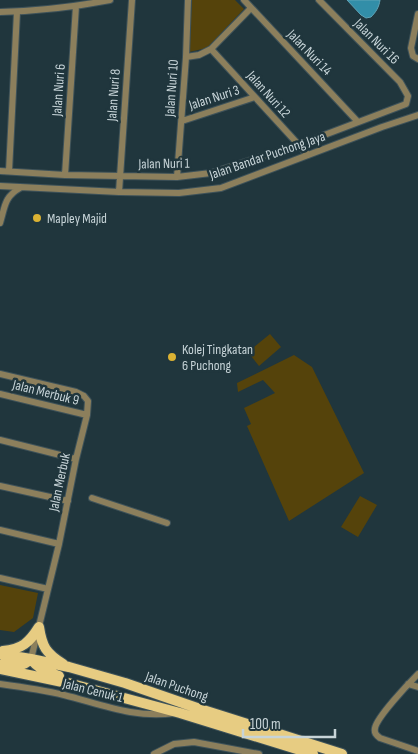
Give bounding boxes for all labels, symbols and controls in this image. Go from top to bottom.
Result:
street label: Jalan Nuri 16 [350,14,403,68]
street label: Jalan Nuri 14 [283,25,336,79]
street label: Jalan Nuri 10 [161,59,182,118]
street label: Jalan Nuri 6 [48,63,69,118]
street label: Jalan Nuri 12 [243,67,294,121]
street label: Jalan Nuri 8 [103,68,124,123]
street label: Jalan Nuri 3 [186,81,242,114]
street label: Jalan Bandar Puchong Jaya [206,128,327,184]
street label: Jalan Nuri 1 [137,155,190,172]
place label: Mapley Majid [47,210,107,227]
marker: Mapley Majid [31,212,43,224]
place label: Kolej Tingkatan 6 Puchong [182,341,253,374]
marker: Kolej Tingkatan 6 Puchong [166,351,178,363]
street label: Jalan Merbuk 9 [10,376,81,409]
street label: Jalan Merbuk [45,451,74,514]
street label: Jalan Puchong [142,667,211,705]
street label: Jalan Cenuk 1 [60,675,125,706]
scale bar [243,706,336,738]
text: 100 m [250,715,281,734]

